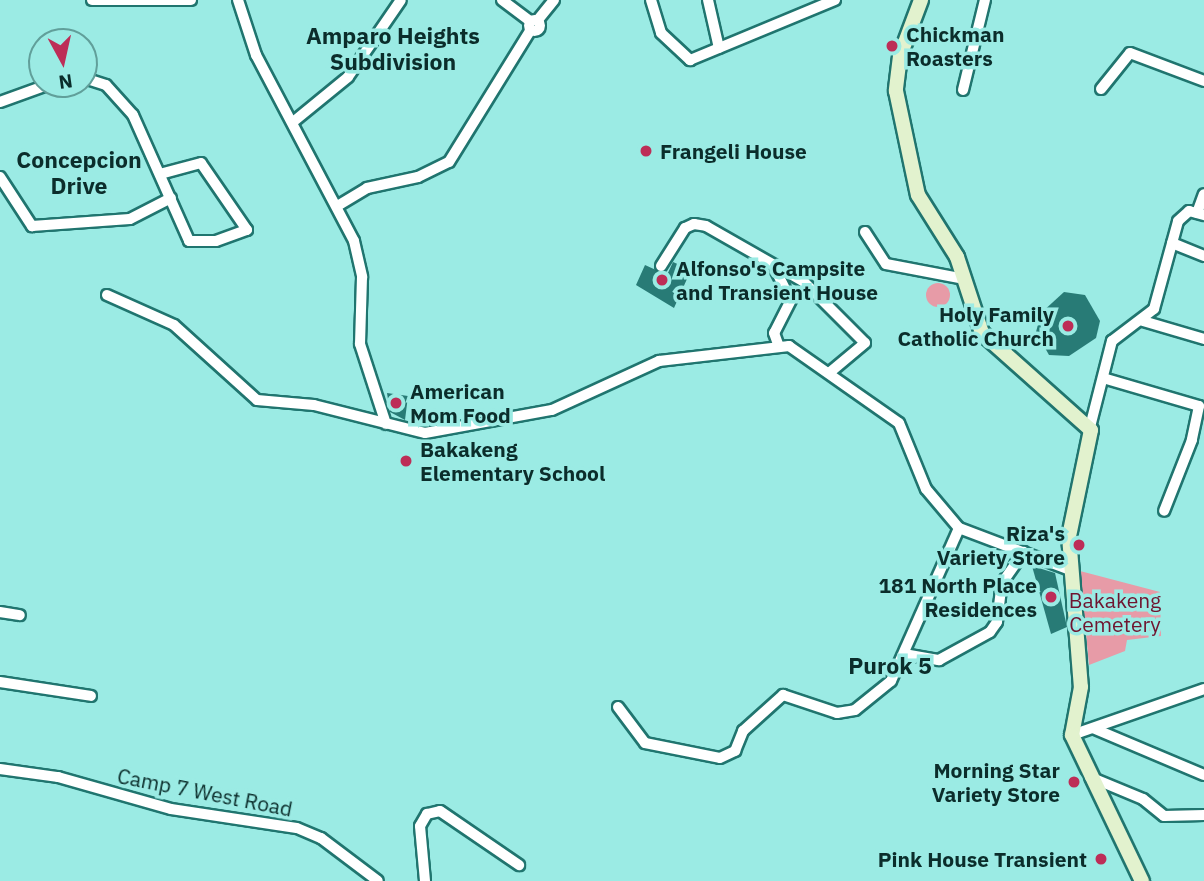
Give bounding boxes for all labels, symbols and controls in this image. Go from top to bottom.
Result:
district label: Amparo Heights Subdivision [306,21,480,75]
place label: Chickman Roasters [906,21,1004,71]
north arrow [28,28,98,98]
marker: Chickman Roasters [884,38,900,54]
text: N [57,69,74,95]
place label: Frangeli House [660,138,807,164]
marker: Frangeli House [638,143,654,159]
district label: Concepcion Drive [16,145,142,199]
place label: Alfonso's Campsite and Transient House [676,255,878,305]
marker: Alfonso's Campsite and Transient House [654,272,670,288]
place label: Holy Family Catholic Church [897,301,1054,351]
marker: Holy Family Catholic Church [1060,318,1076,334]
place label: American Mom Food [410,378,511,428]
marker: American Mom Food [388,395,404,411]
place label: Bakakeng Elementary School [420,436,605,486]
marker: Bakakeng Elementary School [398,453,414,469]
place label: Riza's Variety Store [937,520,1065,570]
marker: Riza's Variety Store [1071,537,1087,553]
place label: 181 North Place Residences [878,572,1037,622]
park label: Bakakeng Cemetery [1069,587,1161,637]
marker: 181 North Place Residences [1043,589,1059,605]
district label: Purok 5 [848,651,932,679]
place label: Morning Star Variety Store [932,757,1060,807]
street label: Camp 7 West Road [115,763,295,821]
marker: Morning Star Variety Store [1066,774,1082,790]
place label: Pink House Transient [878,846,1087,872]
marker: Pink House Transient [1093,851,1109,867]

